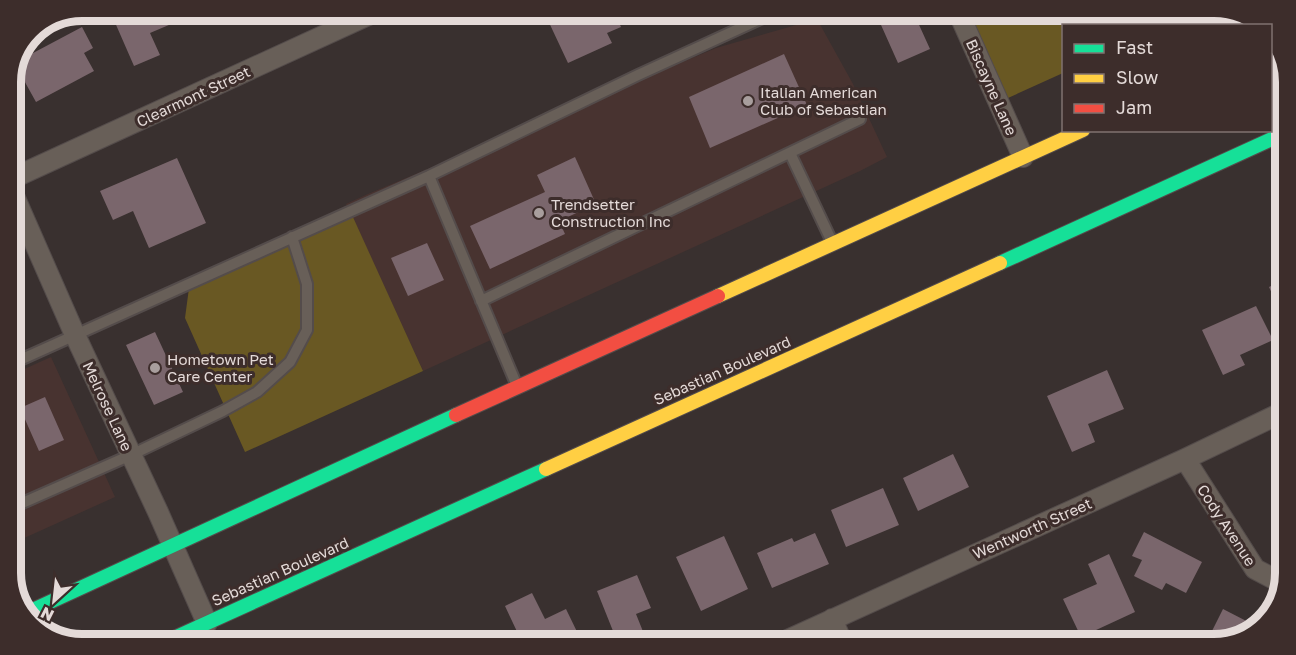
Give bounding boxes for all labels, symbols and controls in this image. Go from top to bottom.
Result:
legend [1062,24,1272,132]
street label: Biscayne Lane [963,36,1021,138]
text: Fast [1116,36,1153,58]
street label: Clearmont Street [133,62,253,130]
text: Slow [1116,66,1159,88]
place label: Italian American Club of Sebastian [760,83,887,118]
marker: Italian American Club of Sebastian [741,94,755,108]
text: Jam [1116,96,1152,118]
place label: Trendsetter Construction Inc [551,195,671,230]
marker: Trendsetter Construction Inc [532,206,546,220]
street label: Sebastian Boulevard [651,332,793,408]
place label: Hometown Pet Care Center [167,350,274,385]
street label: Melrose Lane [79,358,137,454]
marker: Hometown Pet Care Center [148,361,162,375]
street label: Cody Avenue [1194,481,1260,569]
street label: Wentworth Street [970,494,1094,562]
street label: Sebastian Boulevard [209,533,351,609]
north arrow [24,571,84,631]
text: N [37,603,57,626]

